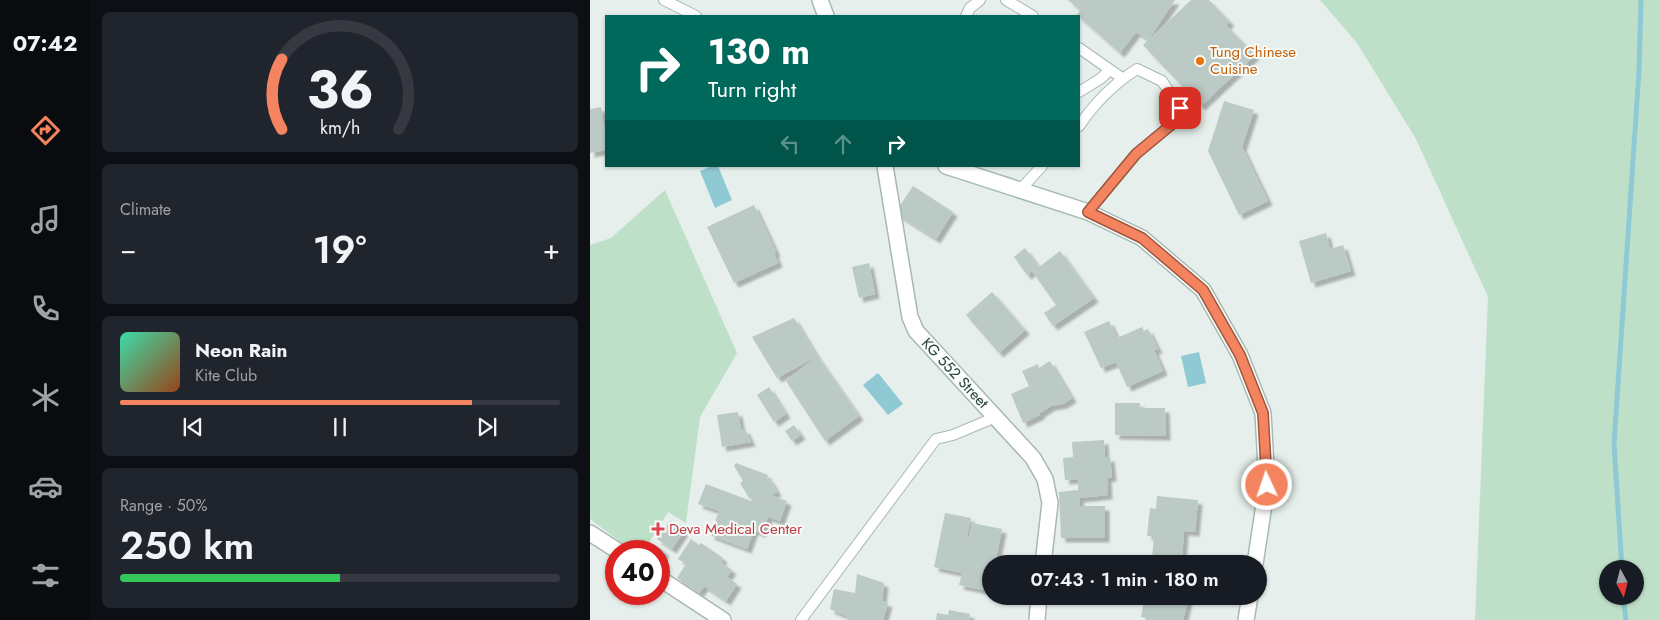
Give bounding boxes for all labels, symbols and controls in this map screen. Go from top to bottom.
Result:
text: 07:42 [13,27,77,59]
text: 130 m [708,27,810,77]
icon: right [625,35,690,100]
place label: Tung Chinese Cuisine [1210,41,1296,80]
text: 36 [306,52,374,128]
marker: Tung Chinese Cuisine [1194,55,1206,67]
text: Turn right [708,73,796,105]
pin [1159,87,1201,129]
icon: arrive [1166,94,1194,122]
icon: directions [28,113,63,148]
text: km/h [320,115,360,141]
icon: left [776,130,804,158]
icon: ahead [829,130,857,158]
icon: right [882,130,910,158]
text: Climate [120,198,171,221]
icon: music [28,202,63,237]
text: 19° [313,222,367,277]
text: − [120,229,137,270]
text: + [543,229,560,270]
icon: phone [28,291,63,326]
street label: KG 552 Street [916,333,994,414]
text: Neon Rain [195,337,288,364]
text: Kite Club [195,364,257,387]
icon: climate [28,380,63,415]
icon: previous [179,413,207,441]
icon: pause [326,413,354,441]
icon: next [473,413,501,441]
position arrow [1240,458,1292,510]
icon: car [28,469,63,504]
text: Range · 50% [120,494,207,517]
text: 250 km [120,518,254,573]
place label: Deva Medical Center [669,518,803,540]
marker: Deva Medical Center [651,522,665,536]
speed limit sign: 40 [605,540,670,605]
icon: filters [28,558,63,593]
north arrow [1599,560,1644,605]
map controls [1599,560,1644,605]
text: 07:43 · 1 min · 180 m [1030,566,1219,593]

